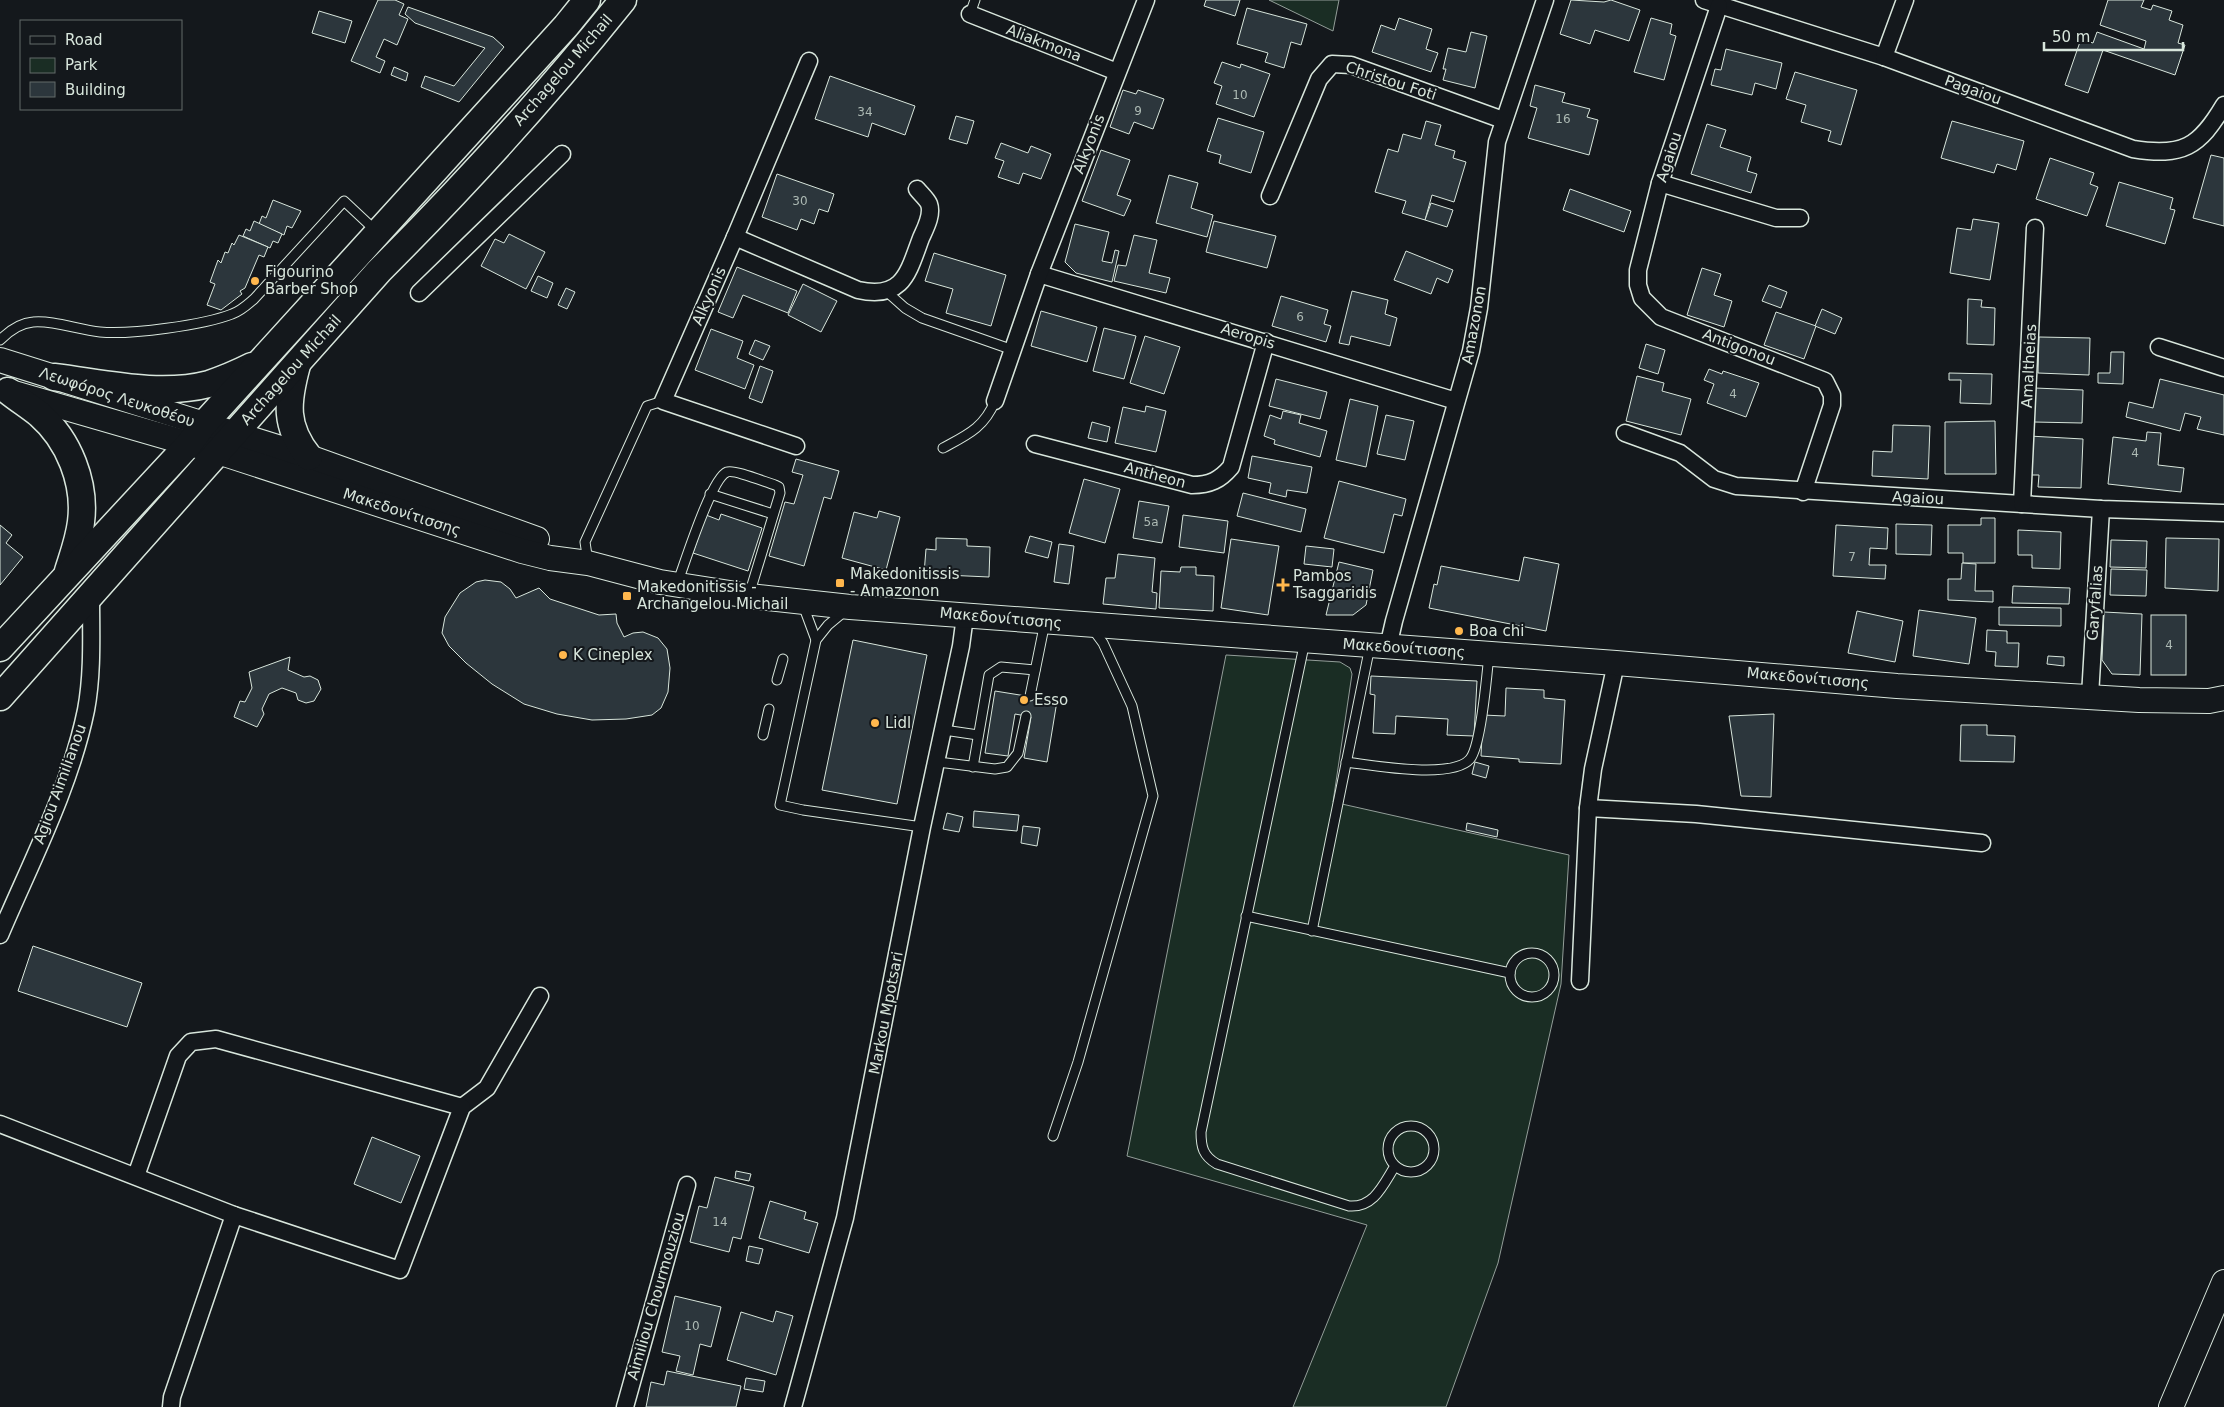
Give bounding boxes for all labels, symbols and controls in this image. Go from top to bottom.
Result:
street label: Archagelou Michail [510,11,616,129]
legend [20,20,182,110]
street label: Aliakmona [1004,20,1084,66]
scale bar [2044,20,2183,52]
text: 50 m [2052,28,2090,46]
text: Road [65,31,103,49]
text: Park [65,56,98,74]
street label: Christou Foti [1343,58,1439,104]
street label: Pagaiou [1942,71,2004,109]
text: Building [65,81,126,99]
house number: 10 [1232,88,1248,102]
house number: 9 [1134,104,1142,118]
house number: 34 [857,105,873,119]
street label: Alkyonis [1069,112,1109,176]
house number: 16 [1555,112,1571,126]
street label: Agaiou [1652,130,1686,184]
house number: 30 [792,194,808,208]
place label: Figourino Barber Shop [265,263,358,298]
street label: Alkyonis [688,264,730,328]
marker: Figourino Barber Shop [249,275,261,287]
street label: Amazonon [1458,284,1490,366]
house number: 6 [1296,310,1304,324]
street label: Archagelou Michail [237,311,345,429]
street label: Aeropis [1219,319,1277,353]
street label: Amaltheias [2018,323,2040,408]
street label: Antigonou [1700,325,1778,369]
street label: Λεωφόρος Λευκοθέου [37,363,197,431]
house number: 4 [1729,387,1737,401]
house number: 4 [2131,446,2139,460]
street label: Antheon [1122,458,1188,492]
street label: Μακεδονίτισσης [341,484,463,540]
street label: Agaiou [1892,488,1944,508]
house number: 5a [1144,515,1159,529]
house number: 7 [1848,550,1856,564]
street label: Garyfalias [2083,564,2107,641]
place label: Makedonitissis - Amazonon [850,565,960,600]
place label: Pambos Tsaggaridis [1292,567,1377,602]
marker: Makedonitissis - Amazonon [834,577,846,589]
place label: Makedonitissis - Archangelou Michail [637,578,788,613]
marker: Pambos Tsaggaridis [1277,579,1289,591]
marker: Makedonitissis - Archangelou Michail [621,590,633,602]
street label: Μακεδονίτισσης [939,604,1063,632]
place label: Boa chi [1469,622,1524,640]
marker: Boa chi [1453,625,1465,637]
street label: Μακεδονίτισσης [1342,635,1466,661]
house number: 4 [2165,638,2173,652]
place label: K Cineplex [573,646,653,664]
marker: K Cineplex [557,649,569,661]
street label: Μακεδονίτισσης [1746,664,1870,692]
place label: Esso [1034,691,1068,709]
marker: Esso [1018,694,1030,706]
place label: Lidl [885,714,911,732]
marker: Lidl [869,717,881,729]
street label: Agiou Aimilianou [30,722,90,846]
street label: Markou Mpotsari [865,950,907,1076]
street label: Aimiliou Chourmouziou [623,1210,689,1382]
house number: 14 [712,1215,728,1229]
house number: 10 [684,1319,700,1333]

